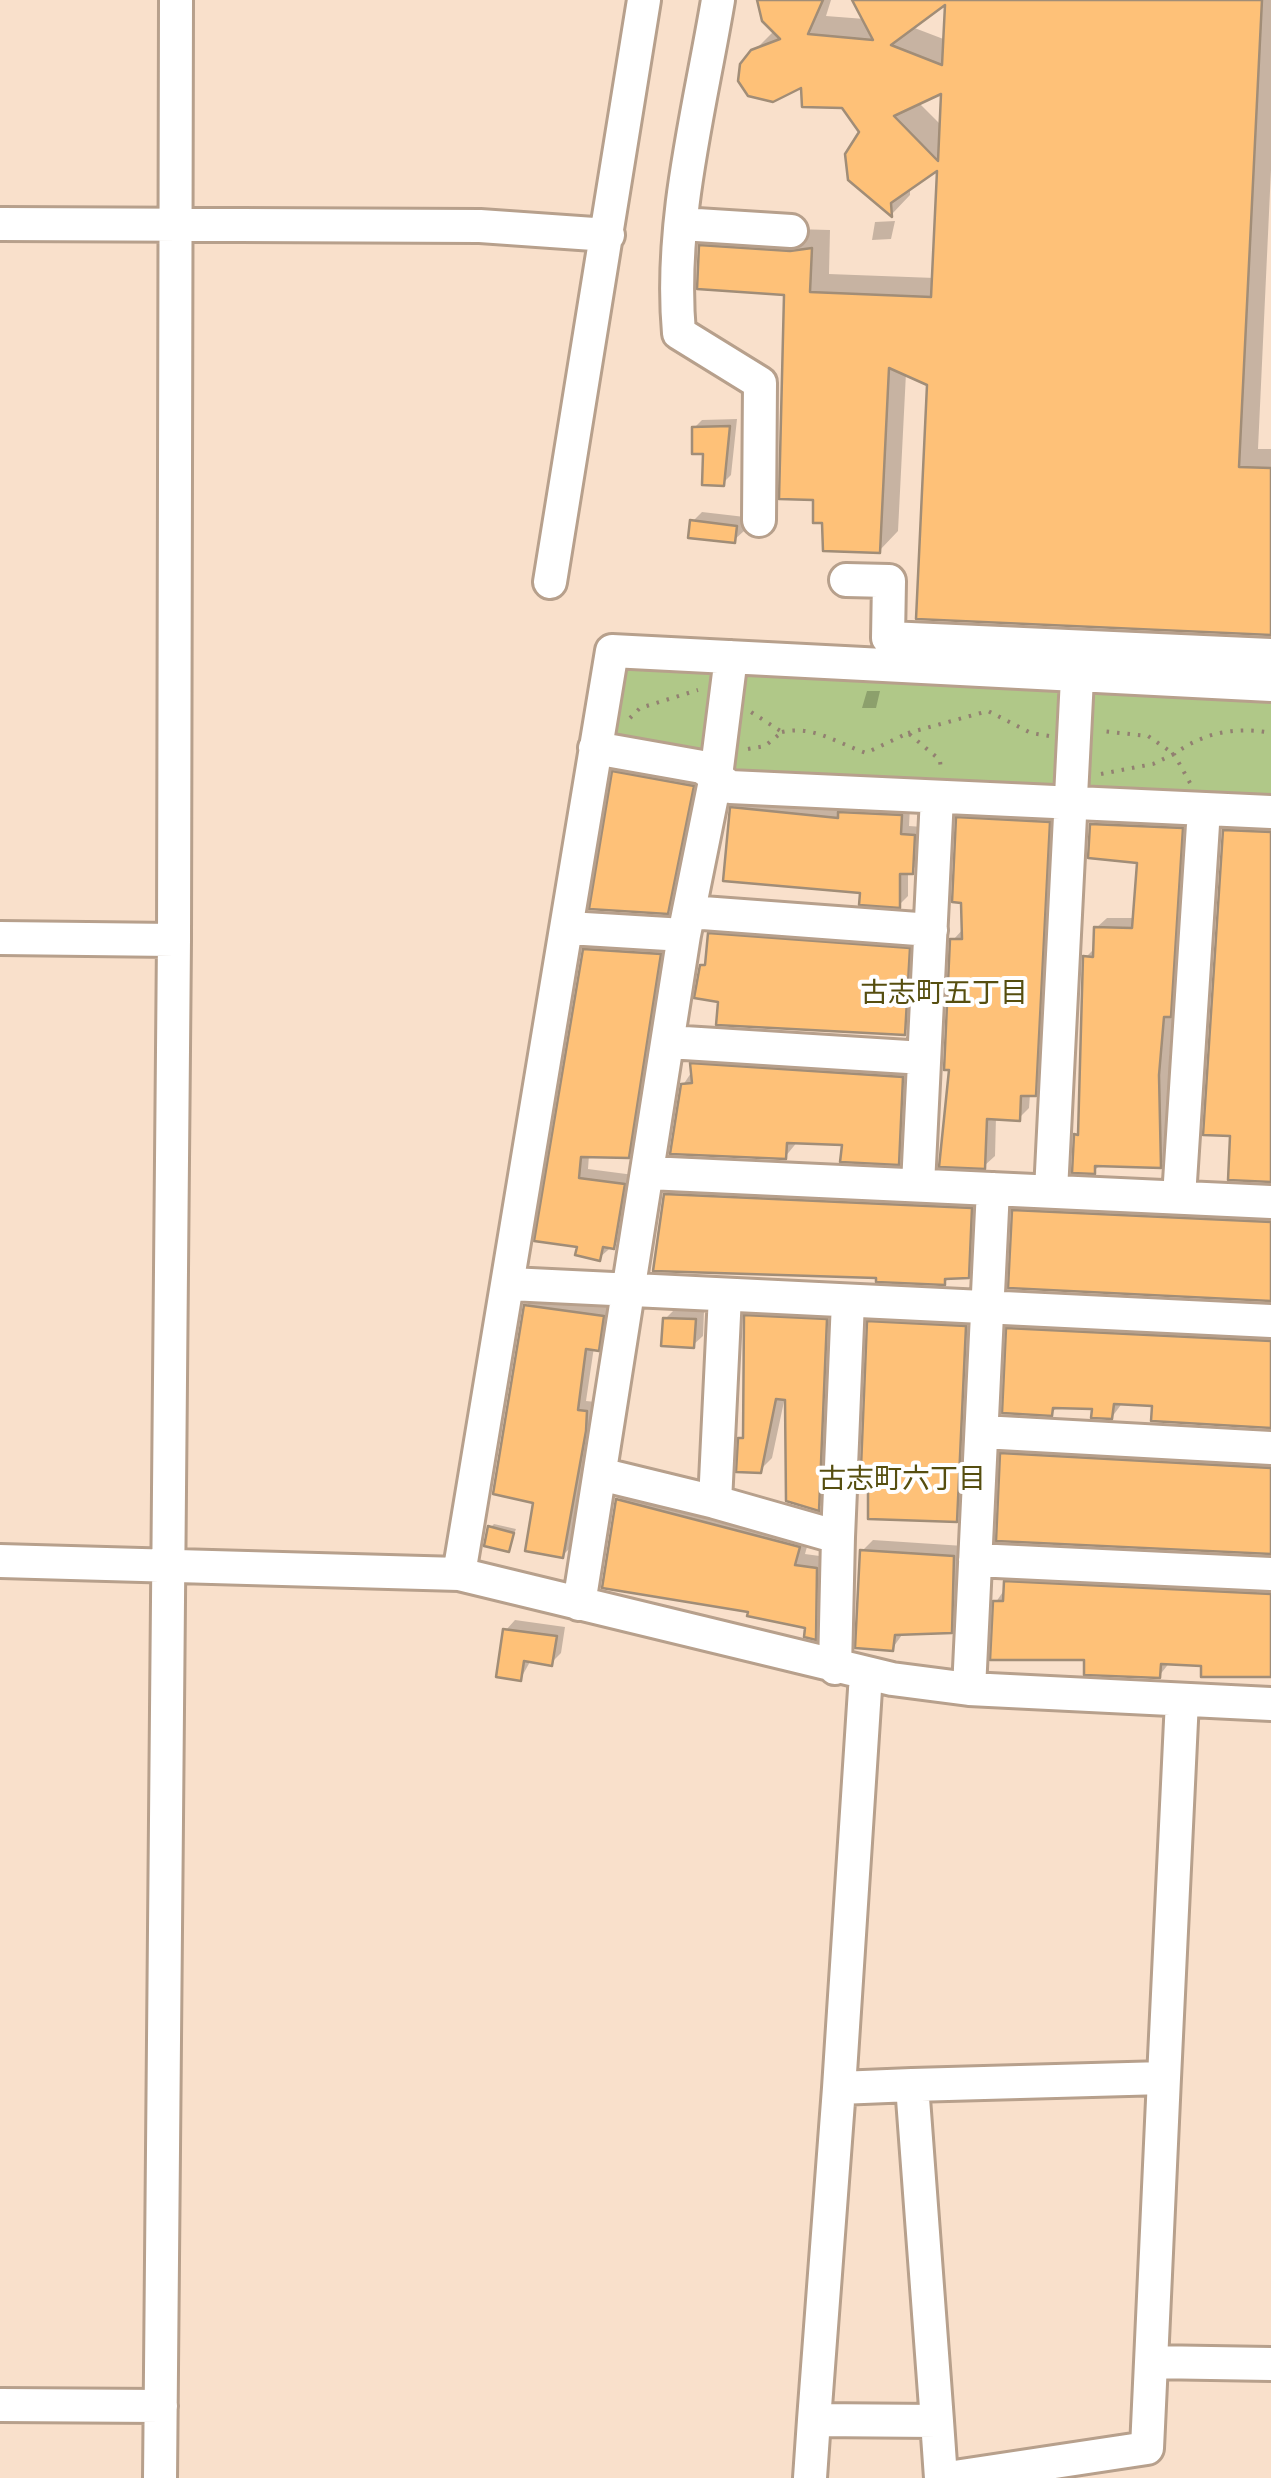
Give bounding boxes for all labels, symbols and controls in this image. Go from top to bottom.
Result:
district label: 古志町五丁目 [860,978,1028,1012]
district label: 古志町六丁目 [818,1464,986,1498]

